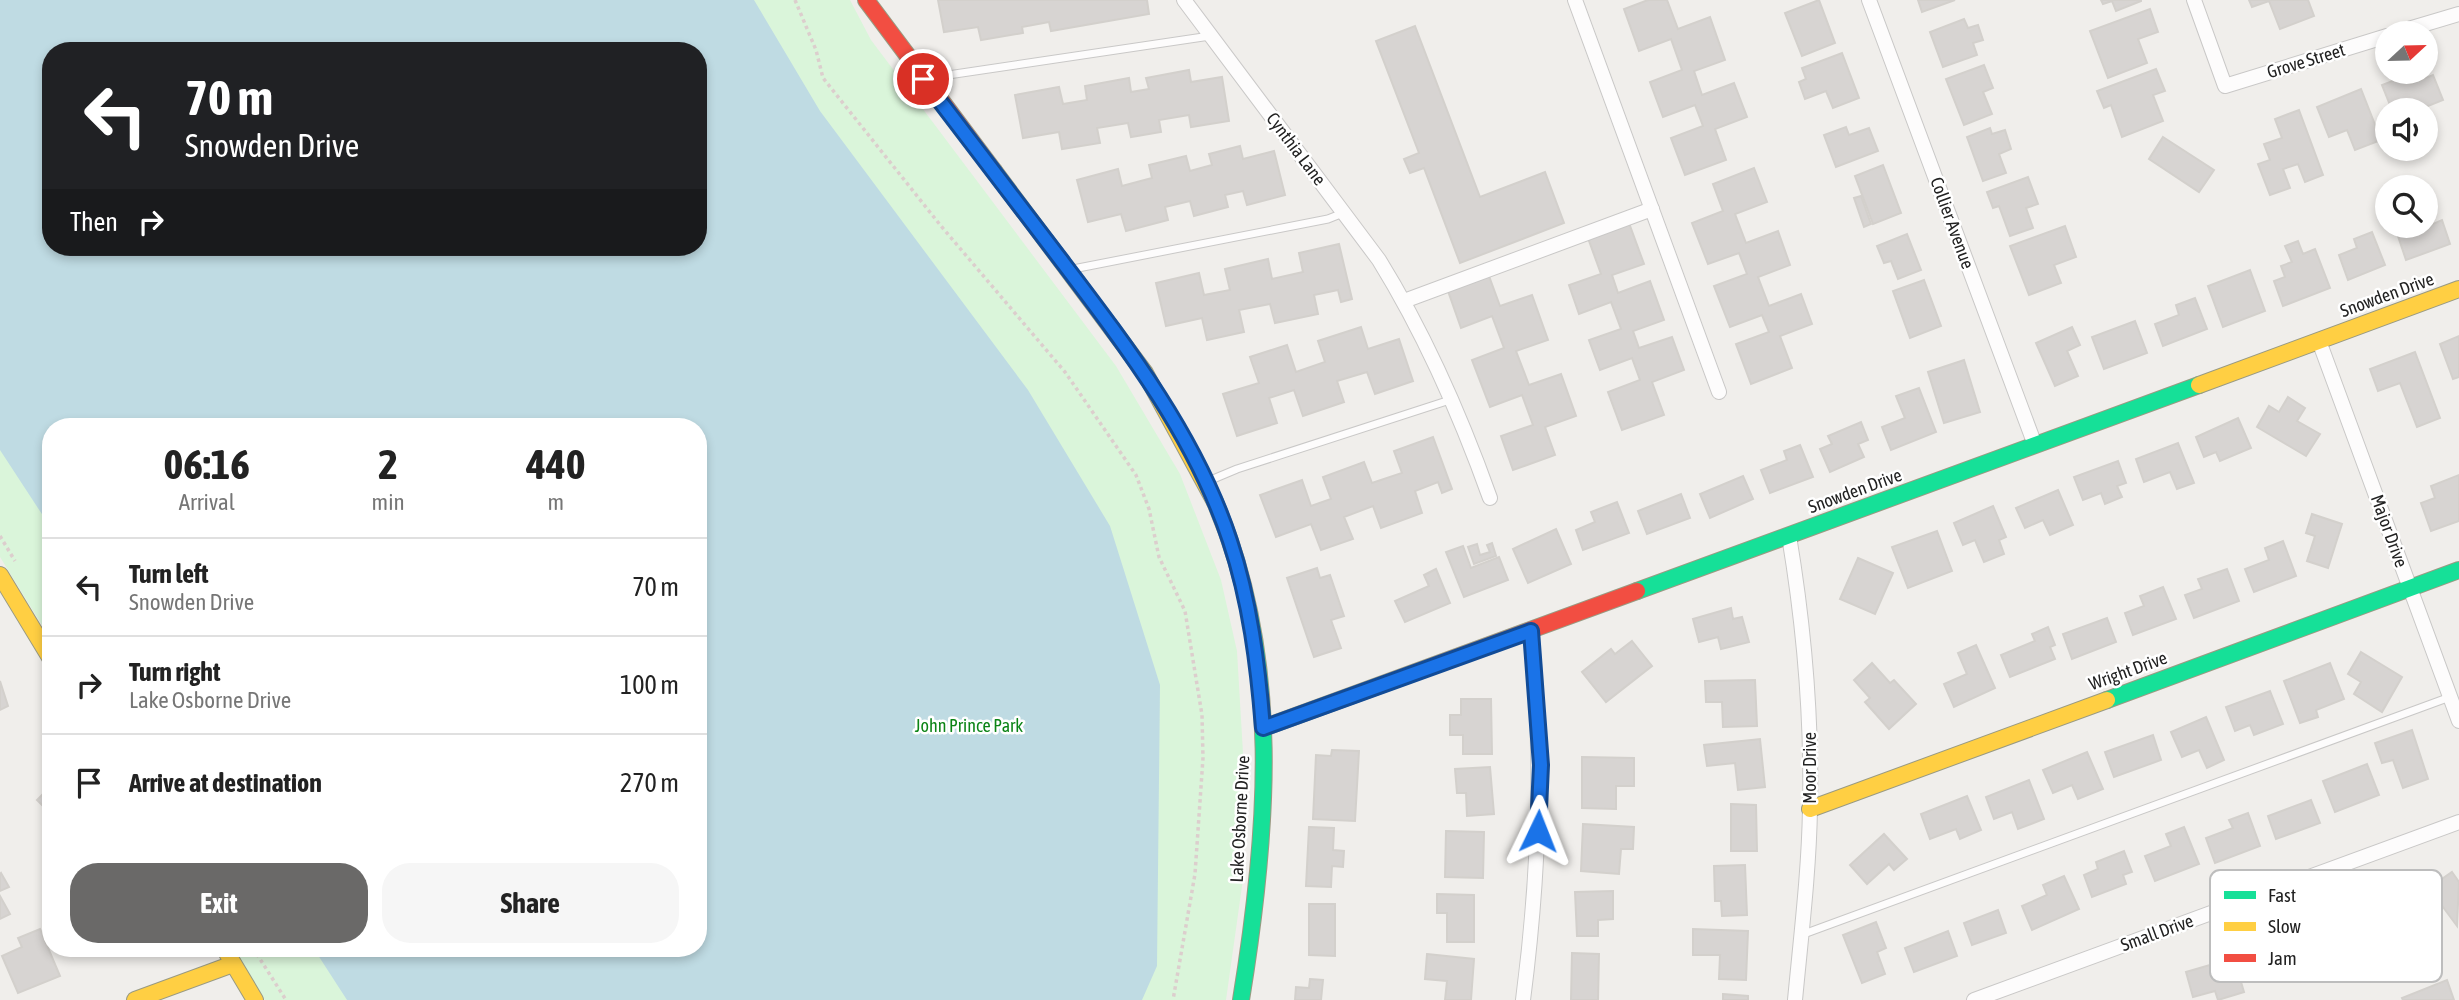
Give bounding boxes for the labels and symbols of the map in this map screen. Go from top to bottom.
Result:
north arrow [2375,21,2438,84]
street label: Grove Street [2264,39,2347,82]
pin [893,49,953,109]
street label: Cynthia Lane [1262,108,1330,189]
street label: Collier Avenue [1926,174,1979,272]
street label: Snowden Drive [2337,268,2436,321]
street label: Snowden Drive [1805,464,1904,517]
street label: Major Drive [2367,492,2412,570]
street label: Wright Drive [2086,647,2170,694]
park label: John Prince Park [915,715,1023,736]
street label: Moor Drive [1799,732,1820,804]
street label: Lake Osborne Drive [1226,755,1253,883]
position arrow [1501,794,1575,868]
legend [2210,870,2442,982]
text: Fast [2268,884,2296,906]
street label: Small Drive [2118,910,2196,955]
text: Slow [2268,915,2302,937]
text: Jam [2268,947,2297,969]

